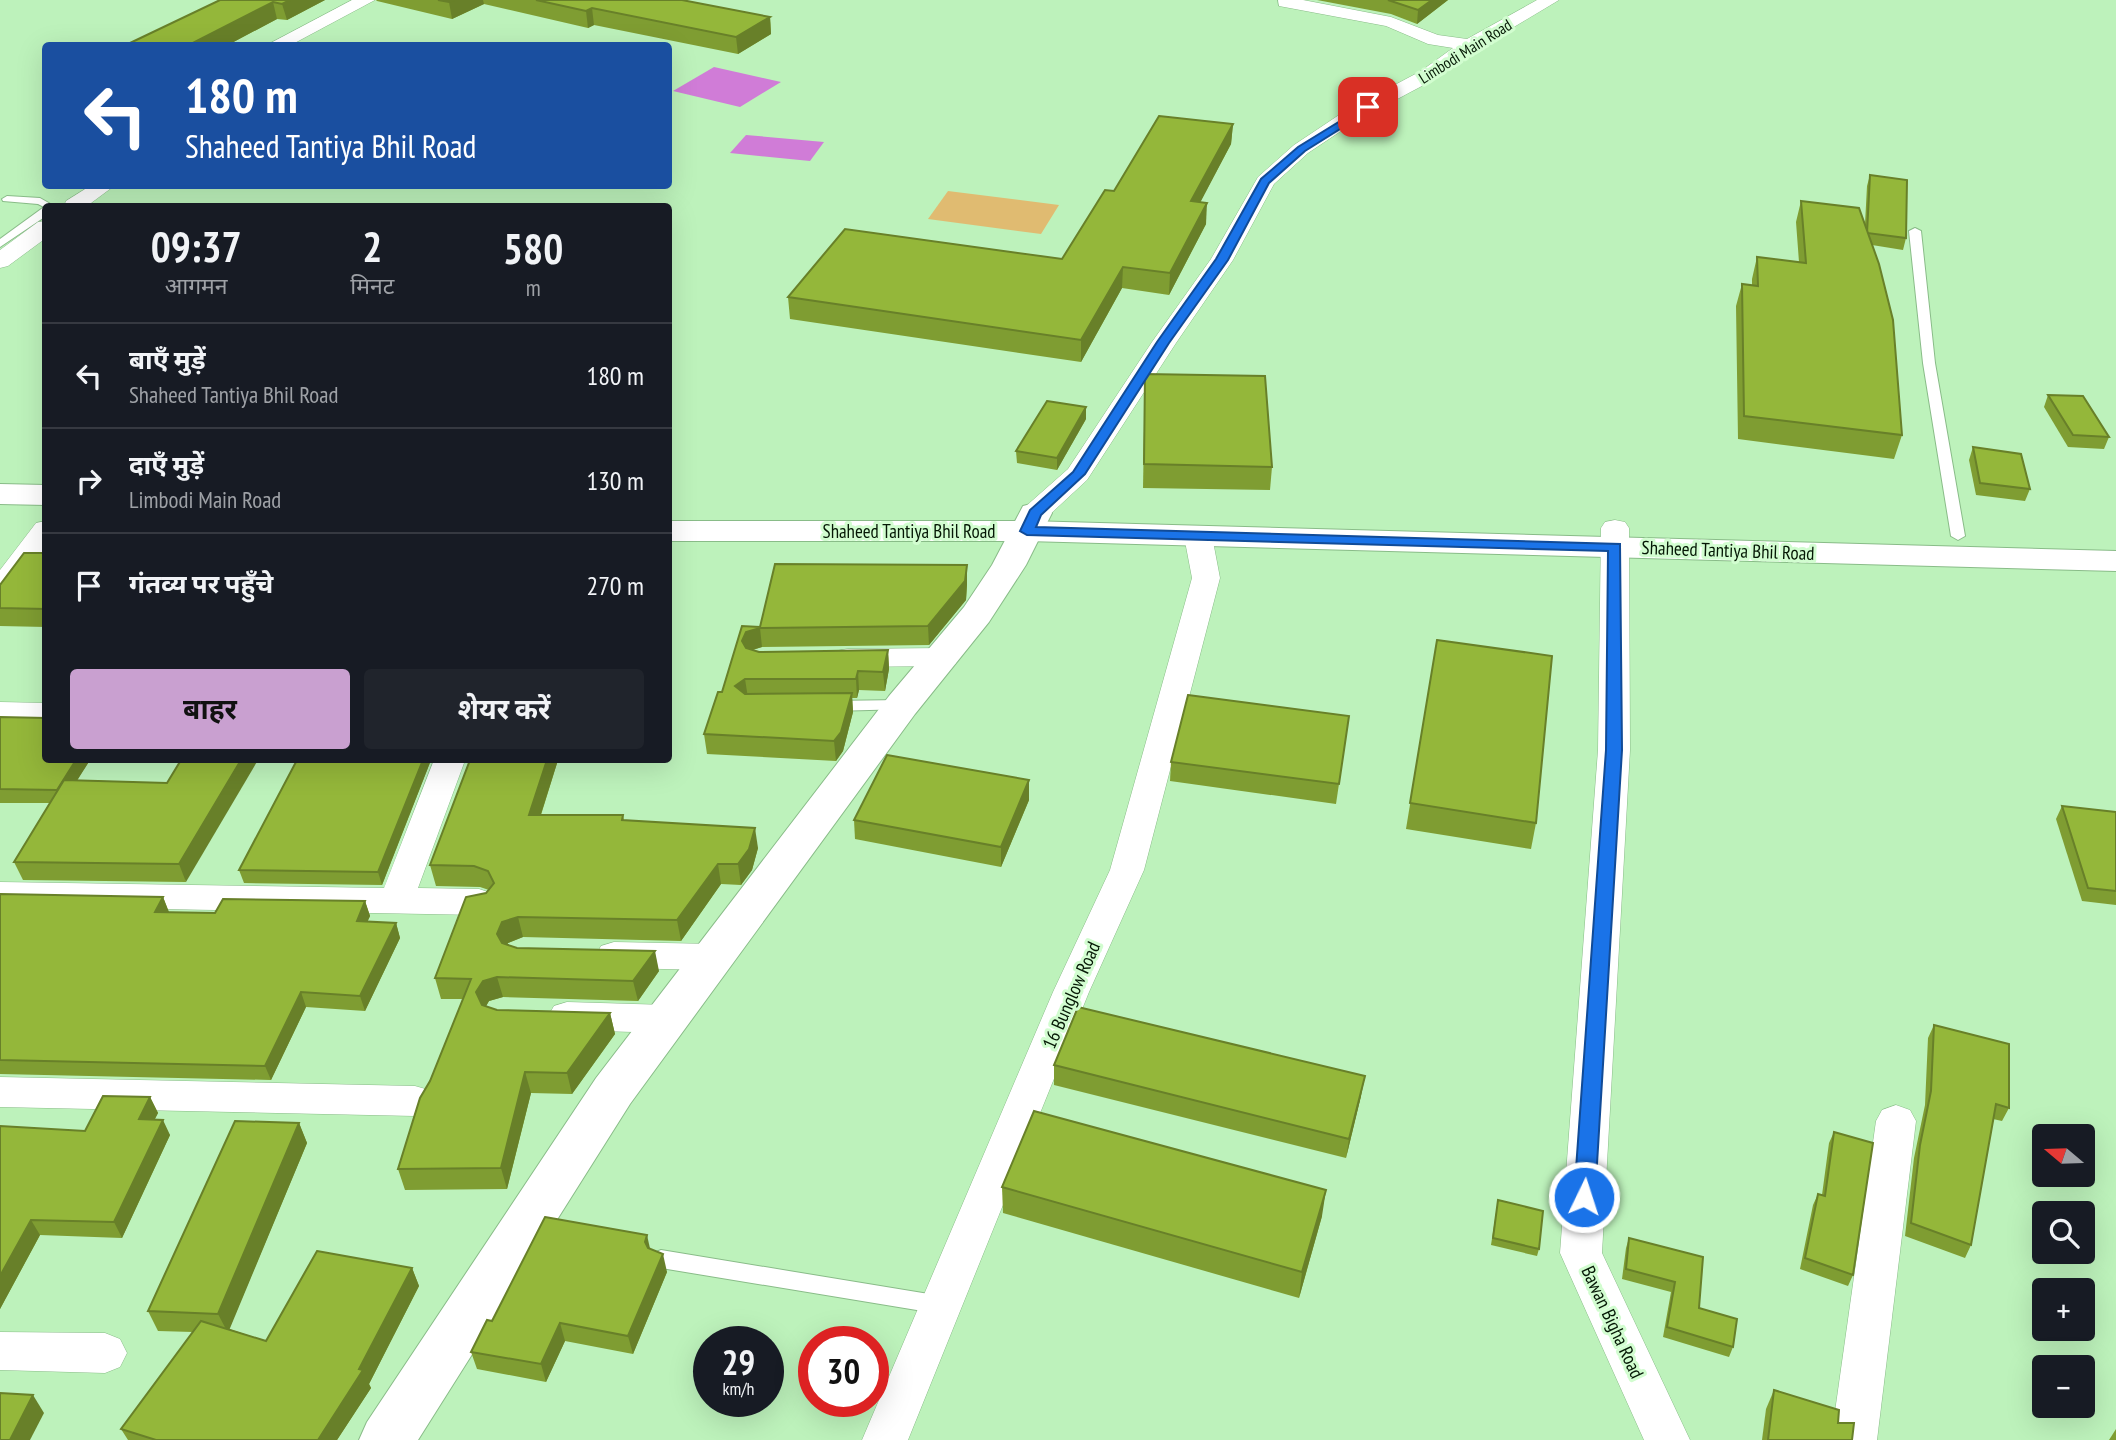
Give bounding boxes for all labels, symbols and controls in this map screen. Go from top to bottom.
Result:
street label: Limbodi Main Road [1415,14,1515,88]
text: 180 m [185,63,298,127]
icon: left [70,70,161,161]
pin [1338,77,1398,137]
icon: arrive [1349,88,1387,126]
text: Shaheed Tantiya Bhil Road [185,125,476,167]
text: 09:37 [151,219,242,274]
text: 2 [362,219,382,274]
text: 580 [503,221,563,276]
text: आगमन [165,271,228,300]
text: मिनट [350,271,394,300]
text: m [526,273,541,302]
text: बाएँ मुड़ें [129,343,206,376]
icon: left [70,357,108,395]
text: 180 m [586,359,644,392]
text: Shaheed Tantiya Bhil Road [129,380,338,409]
text: दाएँ मुड़ें [129,448,204,481]
icon: right [70,462,108,500]
text: 130 m [586,464,644,497]
text: Limbodi Main Road [129,485,281,514]
street label: Shaheed Tantiya Bhil Road [823,519,996,543]
street label: Shaheed Tantiya Bhil Road [1641,535,1815,565]
icon: arrive [70,567,108,605]
text: गंतव्य पर पहुँचे [129,567,273,600]
text: 270 m [586,569,644,602]
button: बाहर [70,669,350,749]
button: शेयर करें [364,669,644,749]
street label: 16 Bunglow Road [1037,938,1105,1052]
north arrow [2032,1124,2095,1186]
map controls [2032,1124,2095,1418]
position arrow [1547,1160,1621,1234]
button: search [2032,1201,2095,1264]
street label: Bawan Bigha Road [1576,1262,1650,1382]
button: + [2032,1278,2095,1341]
speed limit sign: 30 [798,1326,889,1417]
text: 29 [722,1339,755,1385]
button: − [2032,1355,2095,1418]
text: km/h [723,1377,754,1400]

